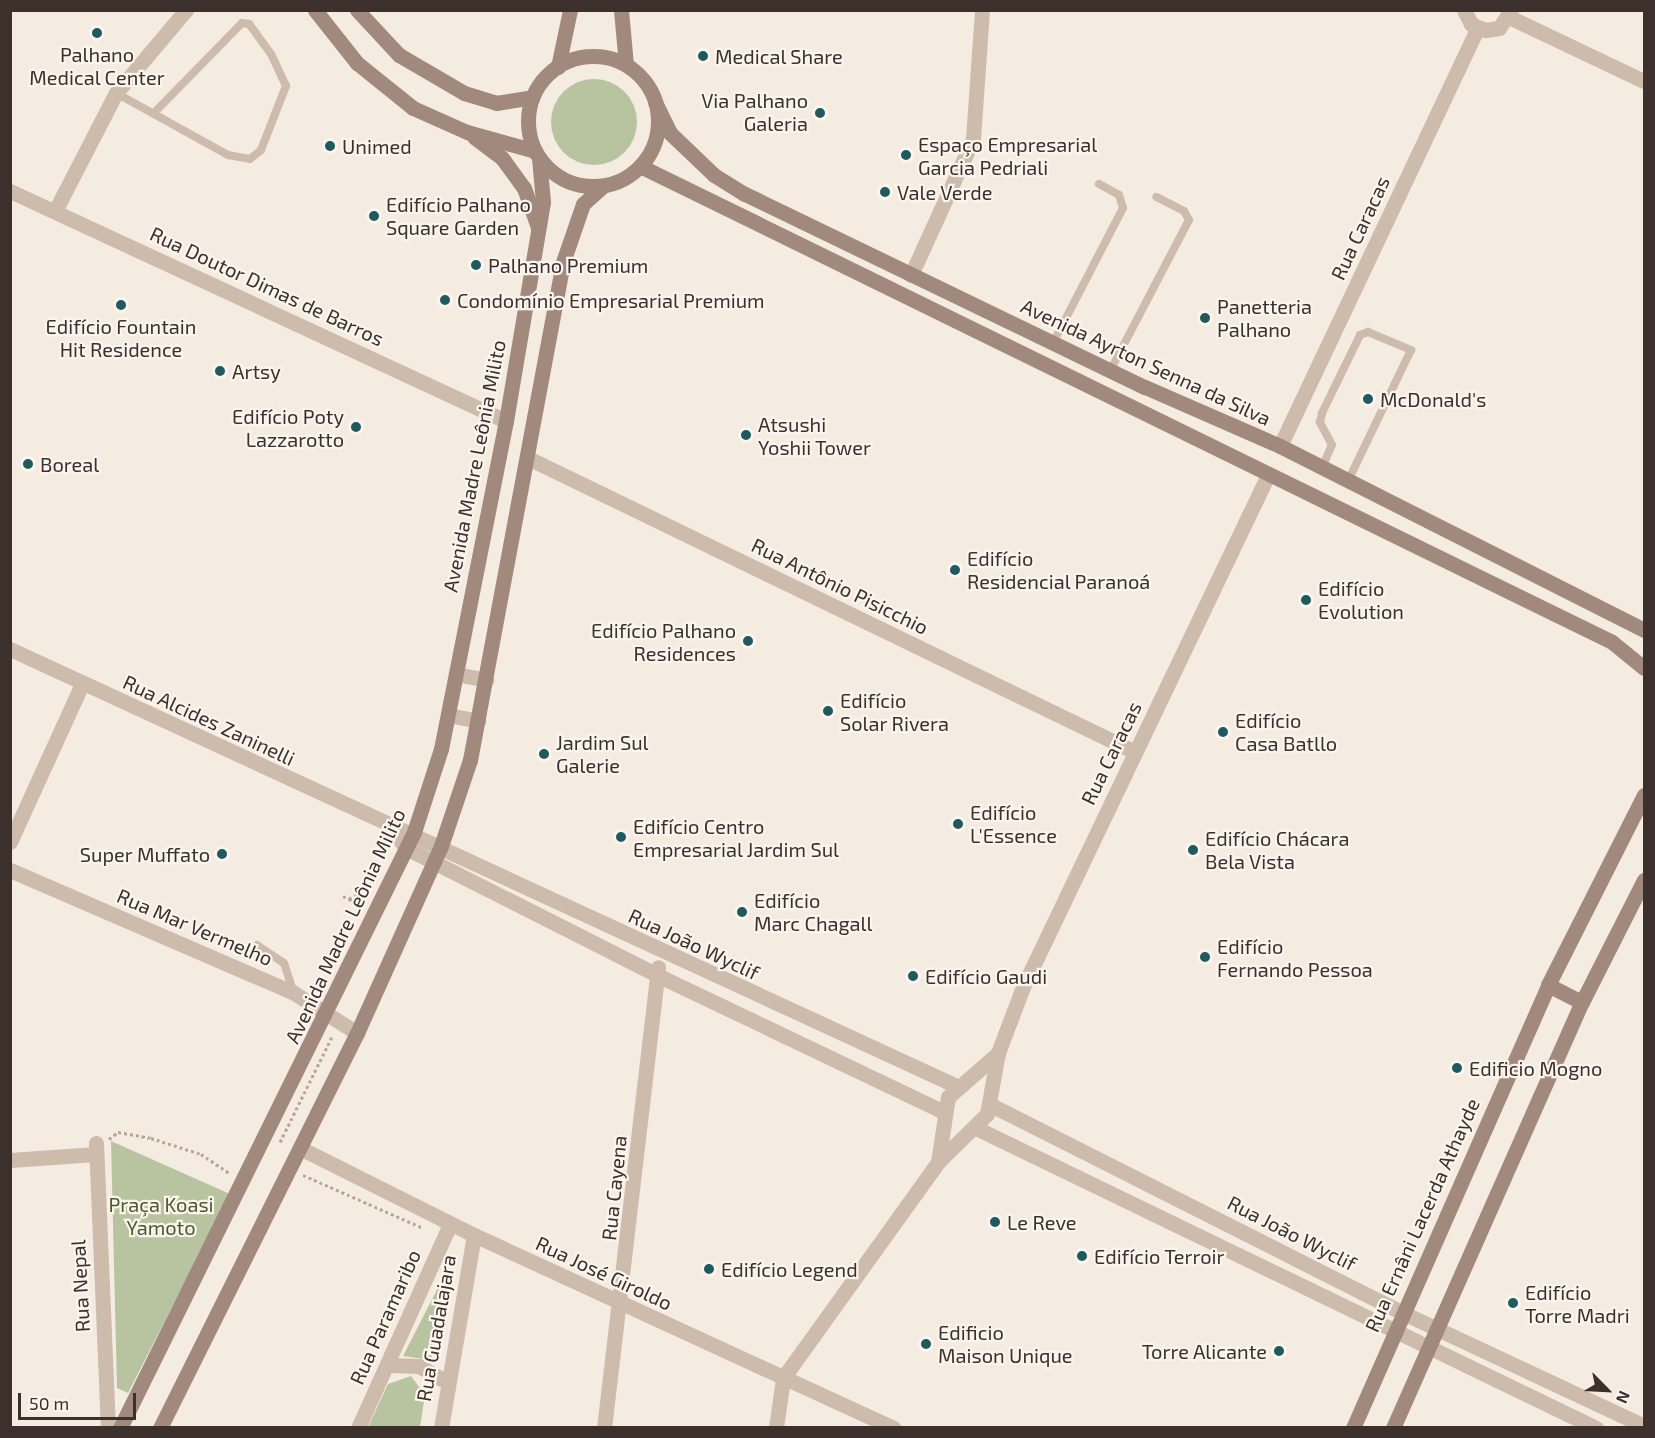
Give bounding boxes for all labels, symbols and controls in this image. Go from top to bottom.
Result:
marker: Palhano Medical Center [90,26,104,40]
place label: Palhano Medical Center [29,42,165,89]
place label: Medical Share [715,44,843,68]
marker: Medical Share [696,49,710,63]
place label: Via Palhano Galeria [701,89,808,136]
marker: Via Palhano Galeria [813,106,827,120]
place label: Espaço Empresarial Garcia Pedriali [918,132,1097,179]
place label: Unimed [342,134,412,158]
marker: Unimed [323,139,337,153]
marker: Espaço Empresarial Garcia Pedriali [899,148,913,162]
street label: Rua Caracas [1326,172,1394,284]
place label: Vale Verde [897,180,993,204]
marker: Vale Verde [878,185,892,199]
place label: Edifício Palhano Square Garden [386,192,531,239]
marker: Edifício Palhano Square Garden [367,209,381,223]
street label: Rua Doutor Dimas de Barros [146,221,388,351]
place label: Palhano Premium [488,253,648,277]
marker: Palhano Premium [469,258,483,272]
place label: Condomínio Empresarial Premium [457,288,765,312]
marker: Condomínio Empresarial Premium [438,293,452,307]
street label: Avenida Ayrton Senna da Silva [1017,293,1275,431]
place label: Panetteria Palhano [1217,294,1312,341]
marker: Edifício Fountain Hit Residence [114,298,128,312]
marker: Panetteria Palhano [1198,311,1212,325]
place label: Edifício Fountain Hit Residence [46,314,196,361]
street label: Avenida Madre Leônia Milito [438,338,510,594]
place label: Artsy [232,359,281,383]
marker: Artsy [213,364,227,378]
place label: McDonald's [1380,387,1486,411]
marker: McDonald's [1361,392,1375,406]
place label: Edifício Poty Lazzarotto [232,404,344,451]
place label: Atsushi Yoshii Tower [758,412,871,459]
marker: Edifício Poty Lazzarotto [349,420,363,434]
marker: Atsushi Yoshii Tower [739,428,753,442]
place label: Boreal [40,452,99,476]
marker: Boreal [21,457,35,471]
street label: Rua Antônio Pisicchio [748,533,932,639]
place label: Edifício Residencial Paranoá [967,546,1151,593]
marker: Edifício Residencial Paranoá [948,563,962,577]
place label: Edifício Evolution [1318,576,1404,623]
marker: Edifício Evolution [1299,593,1313,607]
place label: Edifício Palhano Residences [591,618,736,665]
marker: Edifício Palhano Residences [741,634,755,648]
street label: Rua Alcides Zaninelli [119,670,299,770]
place label: Edifício Solar Rivera [840,688,950,735]
street label: Rua Caracas [1076,698,1146,808]
marker: Edifício Solar Rivera [821,704,835,718]
place label: Edifício Casa Batllo [1235,708,1337,755]
marker: Edifício Casa Batllo [1216,725,1230,739]
place label: Jardim Sul Galerie [556,730,649,777]
marker: Jardim Sul Galerie [537,747,551,761]
place label: Edifício L'Essence [970,801,1057,848]
street label: Avenida Madre Leônia Milito [280,805,410,1047]
place label: Edifício Centro Empresarial Jardim Sul [633,814,840,861]
marker: Edifício L'Essence [951,817,965,831]
place label: Edifício Chácara Bela Vista [1205,826,1350,873]
marker: Edifício Centro Empresarial Jardim Sul [614,830,628,844]
place label: Super Muffato [79,842,210,866]
marker: Edifício Chácara Bela Vista [1186,843,1200,857]
marker: Super Muffato [215,847,229,861]
street label: Rua Mar Vermelho [113,883,277,971]
place label: Edifício Marc Chagall [754,888,872,935]
street label: Rua João Wyclif [625,903,763,985]
marker: Edifício Marc Chagall [735,905,749,919]
place label: Edifício Fernando Pessoa [1217,934,1373,981]
marker: Edifício Fernando Pessoa [1198,950,1212,964]
place label: Edifício Gaudi [925,964,1047,988]
marker: Edifício Gaudi [906,969,920,983]
place label: Edificio Mogno [1469,1056,1602,1080]
marker: Edificio Mogno [1450,1061,1464,1075]
street label: Rua Ernâni Lacerda Athayde [1359,1094,1485,1336]
street label: Rua Cayena [597,1134,631,1242]
street label: Rua João Wyclif [1223,1190,1361,1276]
park label: Praça Koasi Yamoto [108,1193,214,1240]
place label: Le Reve [1007,1210,1077,1234]
marker: Le Reve [988,1215,1002,1229]
street label: Rua José Giroldo [532,1231,676,1315]
street label: Rua Nepal [66,1239,94,1333]
place label: Edifício Terroir [1094,1244,1225,1268]
street label: Rua Paramaribo [345,1246,425,1388]
marker: Edifício Terroir [1075,1249,1089,1263]
street label: Rua Guadalajara [411,1253,461,1403]
place label: Edifício Legend [721,1257,858,1281]
marker: Edifício Legend [702,1262,716,1276]
place label: Edifício Torre Madri [1525,1280,1630,1327]
marker: Edifício Torre Madri [1506,1296,1520,1310]
place label: Edificio Maison Unique [938,1320,1073,1367]
marker: Edificio Maison Unique [919,1337,933,1351]
place label: Torre Alicante [1141,1339,1267,1363]
marker: Torre Alicante [1272,1344,1286,1358]
north arrow [1577,1360,1637,1420]
scale bar [21,1381,140,1419]
text: N [1613,1388,1635,1407]
text: 50 m [29,1392,69,1414]

